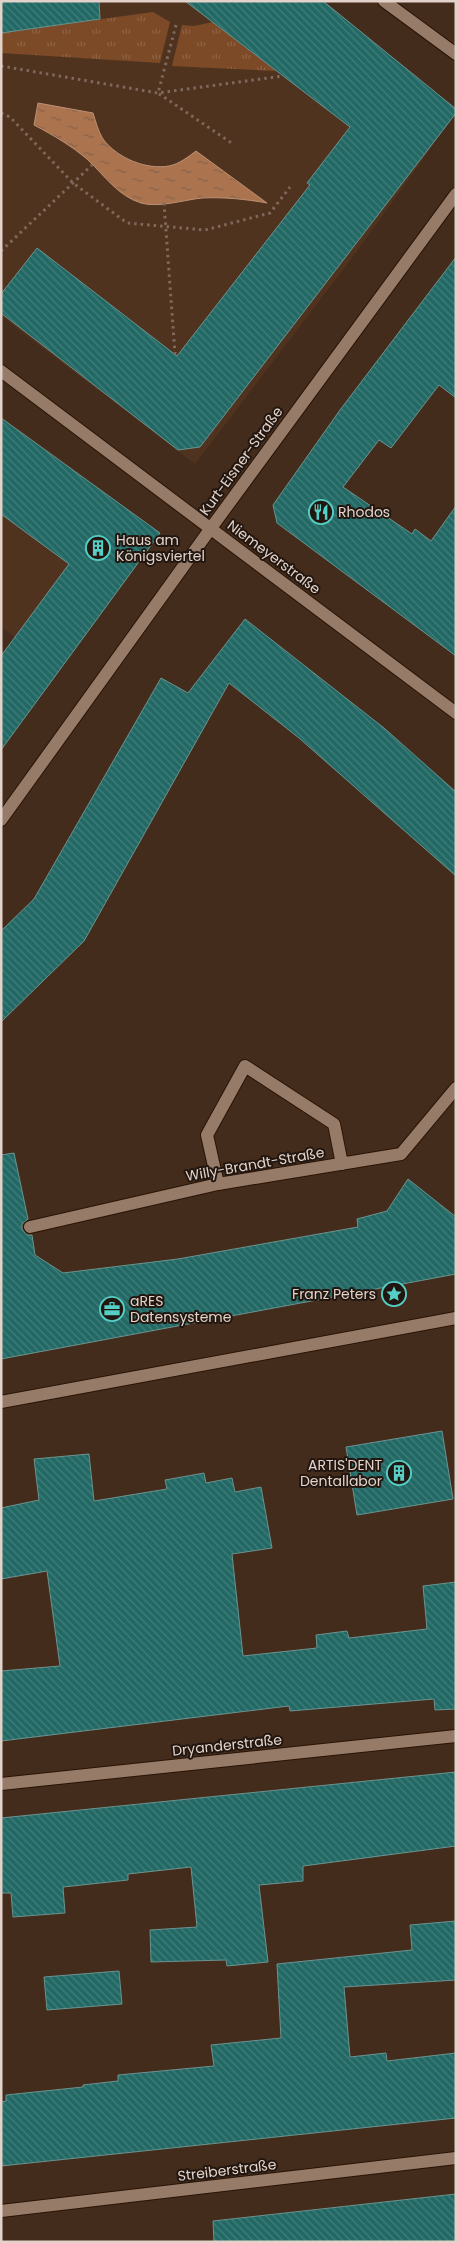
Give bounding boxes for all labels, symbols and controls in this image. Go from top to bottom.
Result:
street label: Kurt-Eisner-Straße [195,402,288,520]
restaurant icon: Rhodos [308,499,334,525]
place label: Rhodos [338,502,390,522]
street label: Niemeyerstraße [223,515,325,599]
place label: Haus am Königsviertel [116,530,205,566]
building icon: Haus am Königsviertel [85,535,111,561]
street label: Willy-Brandt-Straße [184,1142,326,1186]
place icon: Franz Peters [381,1281,407,1307]
place label: Franz Peters [292,1284,376,1304]
place label: aRES Datensysteme [130,1291,232,1327]
office icon: aRES Datensysteme [99,1296,125,1322]
place label: ARTIS'DENT Dentallabor [300,1455,382,1491]
building icon: ARTIS'DENT Dentallabor [386,1460,412,1486]
street label: Dryanderstraße [171,1729,283,1761]
street label: Streiberstraße [176,2154,278,2186]

